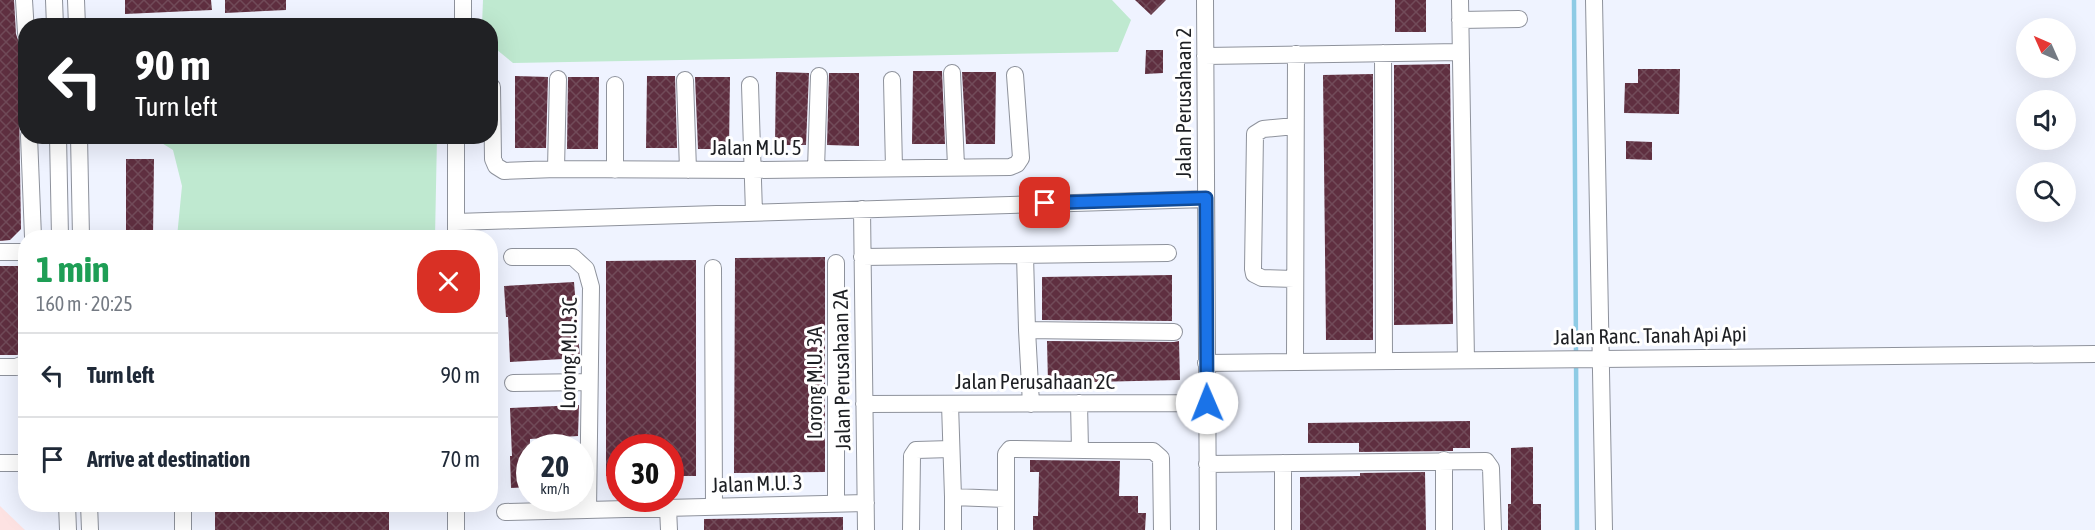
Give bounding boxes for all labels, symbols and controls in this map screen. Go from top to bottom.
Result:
north arrow [2016,18,2076,78]
map controls [2016,18,2076,222]
street label: Jalan Perusahaan 2 [1171,28,1195,178]
text: 90 m [135,41,210,89]
icon: left [36,42,114,120]
button: sound [2016,90,2076,150]
text: Turn left [135,91,218,122]
street label: Jalan M.U. 5 [710,135,802,159]
button: search [2016,162,2076,222]
pin [1019,177,1070,228]
icon: arrive [1028,186,1061,219]
text: 1 min [36,248,110,290]
button: close [417,250,480,313]
street label: Jalan Perusahaan 2A [828,289,854,451]
text: 160 m · 20:25 [36,292,133,315]
street label: Lorong M.U. 3C [555,296,581,409]
street label: Jalan Ranc. Tanah Api Api [1553,321,1747,349]
street label: Lorong M.U. 3A [802,326,826,439]
icon: left [36,359,69,392]
text: Turn left [87,362,154,388]
text: 90 m [440,362,480,388]
street label: Jalan Perusahaan 2C [955,369,1116,393]
position arrow [1175,371,1239,435]
speed limit sign: 30 [606,434,684,512]
icon: arrive [36,443,69,476]
text: Arrive at destination [87,446,250,472]
text: 70 m [440,446,480,472]
text: 20 [541,449,569,483]
street label: Jalan M.U. 3 [711,469,803,497]
text: km/h [540,480,570,497]

